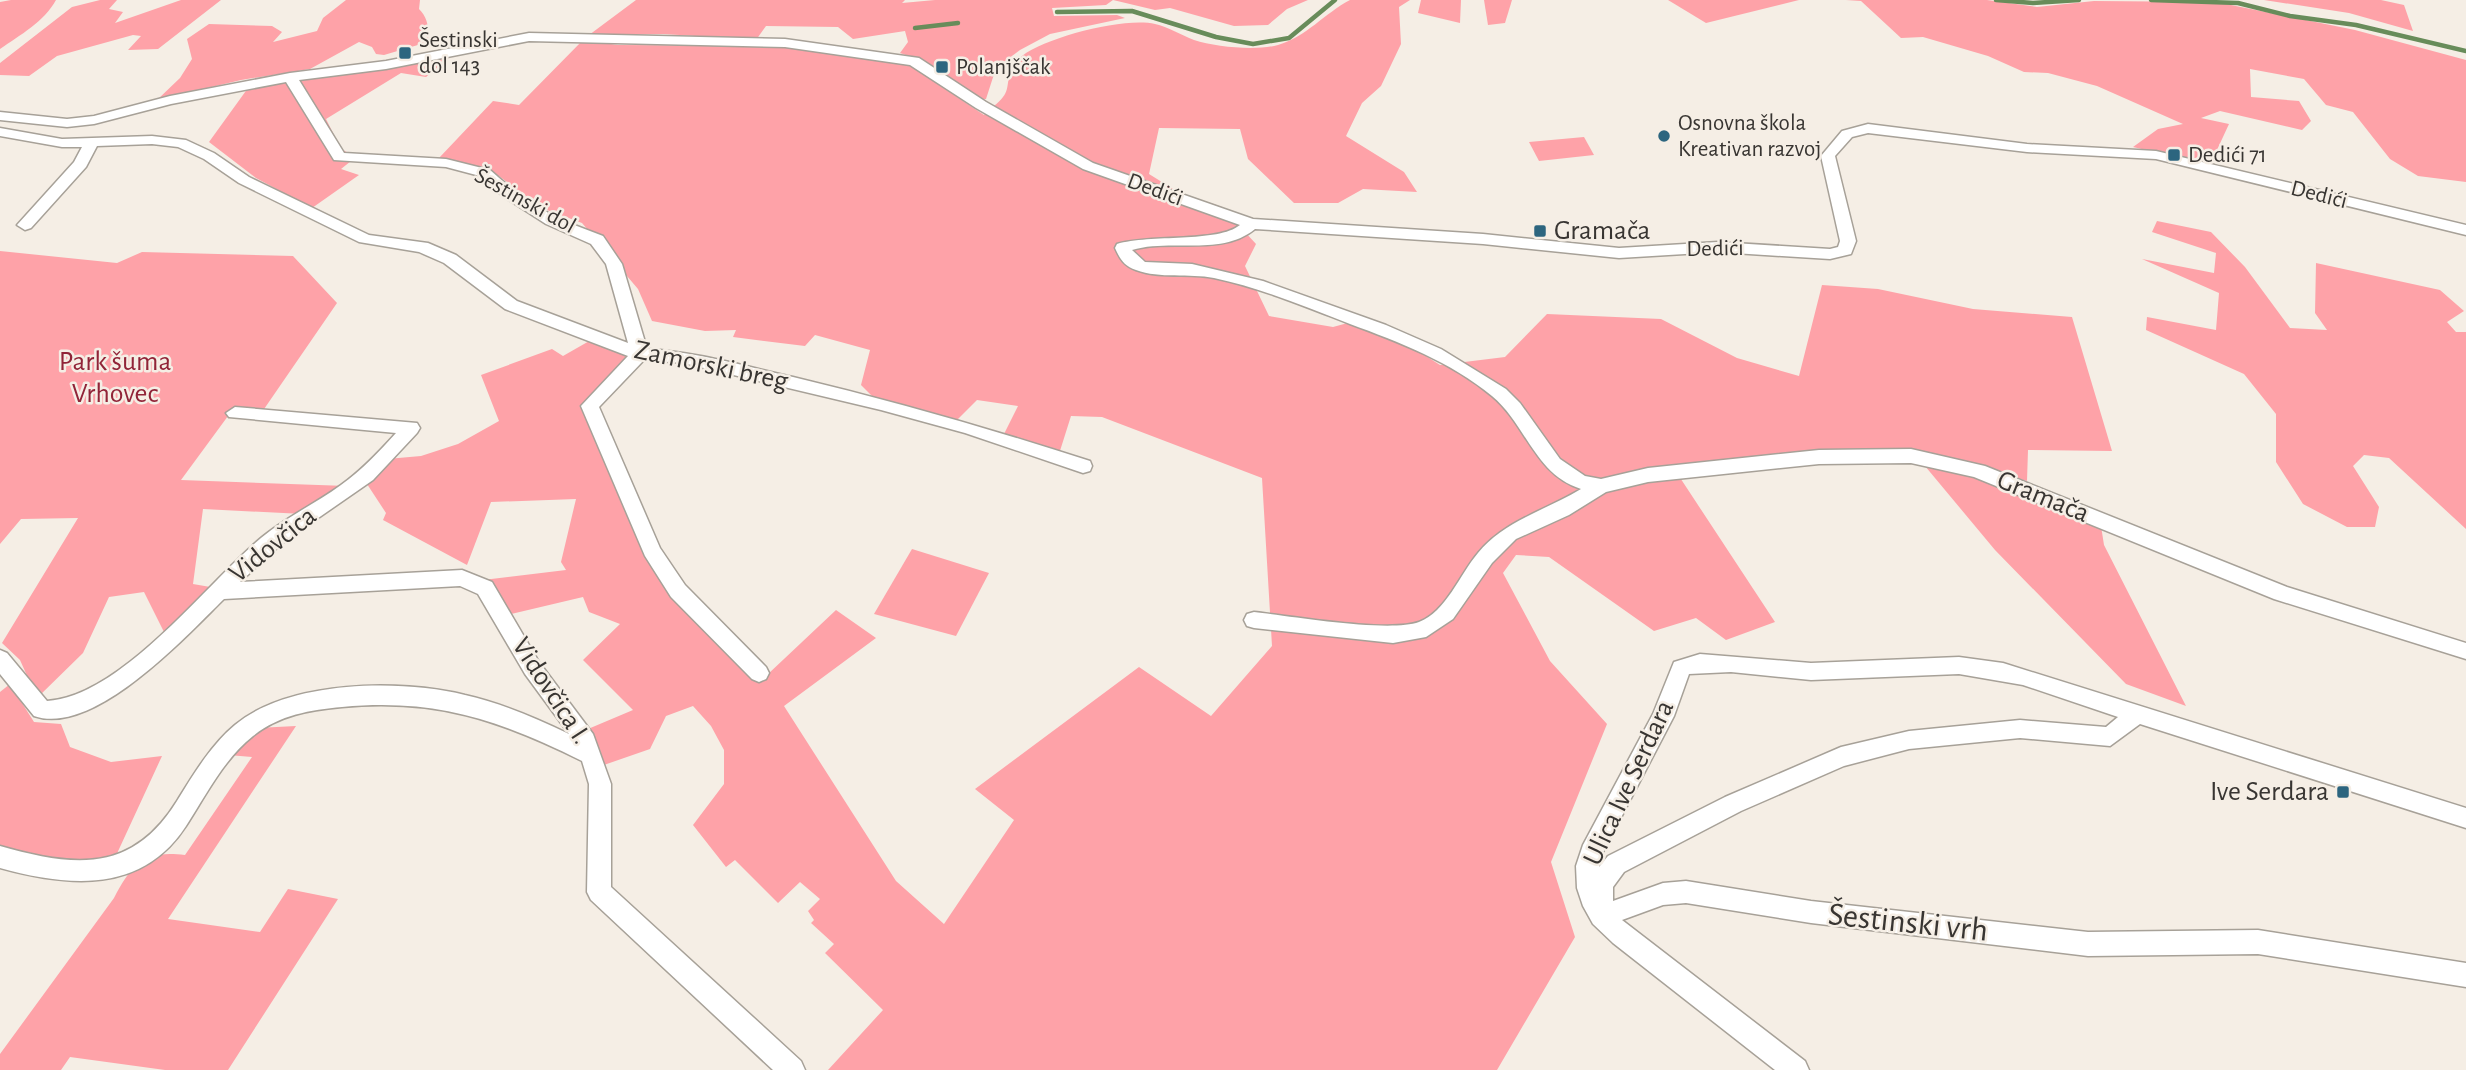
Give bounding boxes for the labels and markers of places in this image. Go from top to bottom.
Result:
place label: Šestinski dol 143 [419,27,498,78]
marker: Šestinski dol 143 [397,45,413,61]
place label: Polanjščak [956,56,1051,79]
marker: Polanjščak [934,59,950,75]
place label: Osnovna škola Kreativan razvoj [1678,112,1821,161]
marker: Osnovna škola Kreativan razvoj [1656,128,1672,144]
place label: Dedići 71 [2188,144,2267,167]
marker: Dedići 71 [2166,147,2182,163]
place label: Gramača [1554,217,1650,245]
marker: Gramača [1532,223,1548,239]
place label: Ive Serdara [2210,778,2329,806]
marker: Ive Serdara [2335,784,2351,800]

